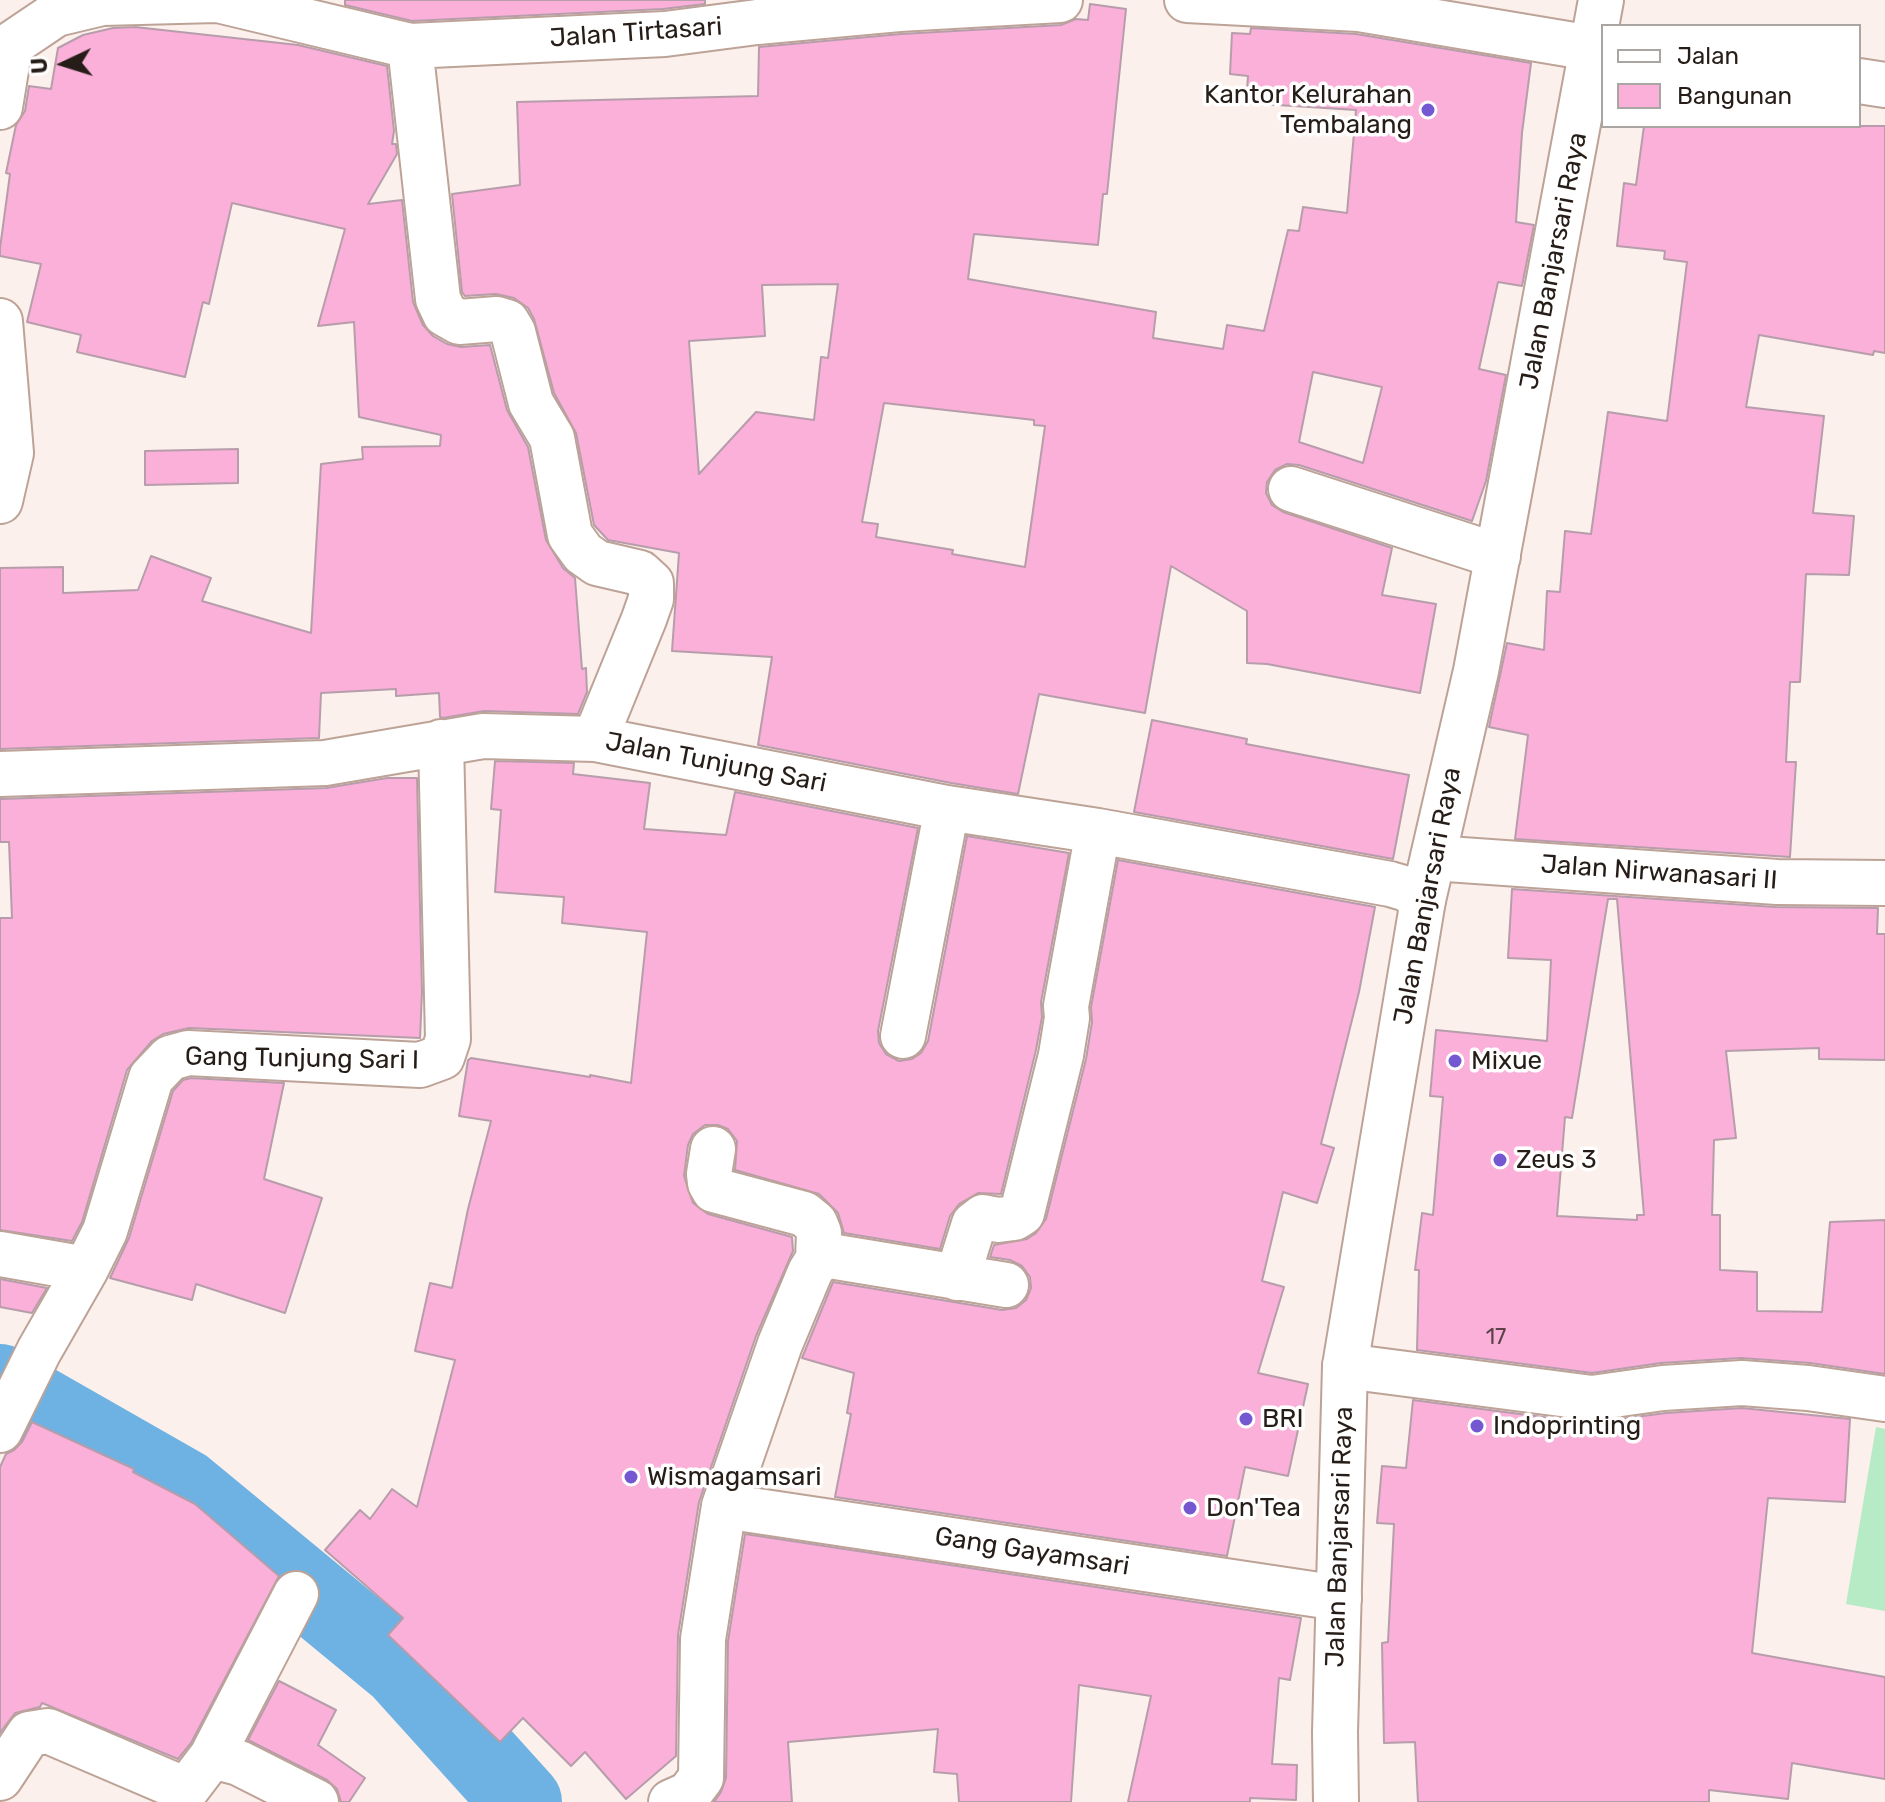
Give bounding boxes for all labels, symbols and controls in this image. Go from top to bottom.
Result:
street label: Jalan Tirtasari [549,11,723,55]
north arrow [24,24,104,104]
legend [1601,24,1861,128]
text: Jalan [1677,42,1739,70]
text: U [26,57,54,75]
place label: Kantor Kelurahan Tembalang [1204,79,1412,140]
text: Bangunan [1677,82,1792,110]
marker: Kantor Kelurahan Tembalang [1419,101,1437,119]
street label: Jalan Banjarsari Raya [1514,130,1594,392]
street label: Jalan Tunjung Sari [603,726,829,800]
street label: Jalan Banjarsari Raya [1388,765,1468,1027]
street label: Jalan Nirwanasari II [1540,849,1778,897]
street label: Gang Tunjung Sari I [185,1041,419,1077]
place label: Mixue [1471,1045,1542,1077]
marker: Mixue [1446,1052,1464,1070]
place label: Zeus 3 [1516,1144,1597,1176]
marker: Zeus 3 [1491,1151,1509,1169]
house number: 17 [1486,1325,1506,1351]
place label: BRI [1262,1403,1303,1435]
street label: Jalan Banjarsari Raya [1320,1406,1360,1668]
marker: BRI [1237,1410,1255,1428]
place label: Indoprinting [1493,1410,1641,1442]
marker: Indoprinting [1468,1417,1486,1435]
place label: Wismagamsari [647,1461,822,1493]
marker: Wismagamsari [622,1468,640,1486]
place label: Don'Tea [1206,1492,1301,1524]
marker: Don'Tea [1181,1499,1199,1517]
street label: Gang Gayamsari [932,1521,1132,1583]

